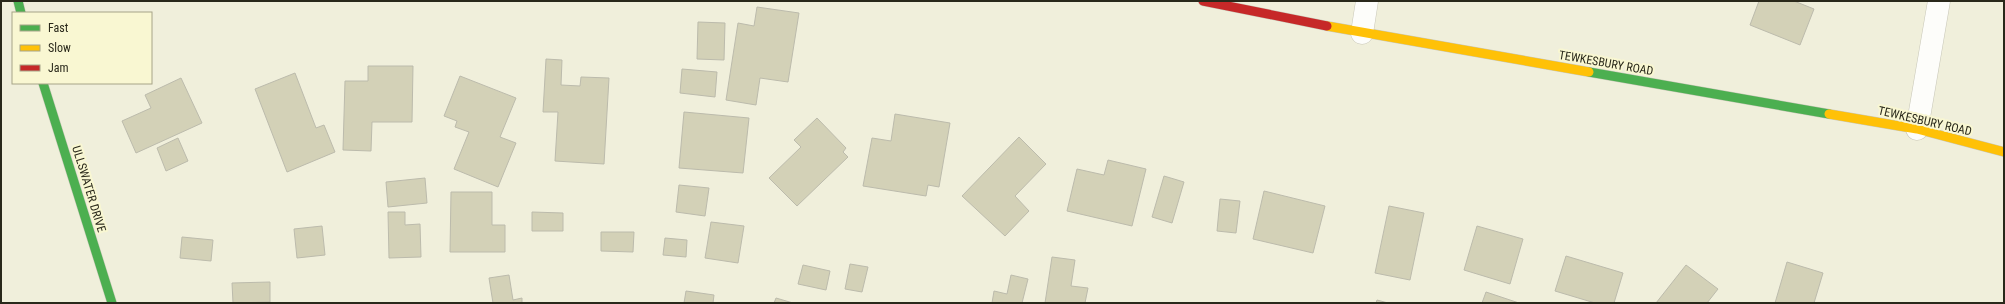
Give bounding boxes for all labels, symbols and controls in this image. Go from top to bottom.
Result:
legend [12,12,152,84]
text: Fast [48,21,69,35]
text: Slow [48,41,71,55]
street label: TEWKESBURY ROAD [1558,48,1655,78]
text: Jam [48,61,69,75]
street label: TEWKESBURY ROAD [1877,103,1973,139]
street label: ULLSWATER DRIVE [69,144,109,234]

